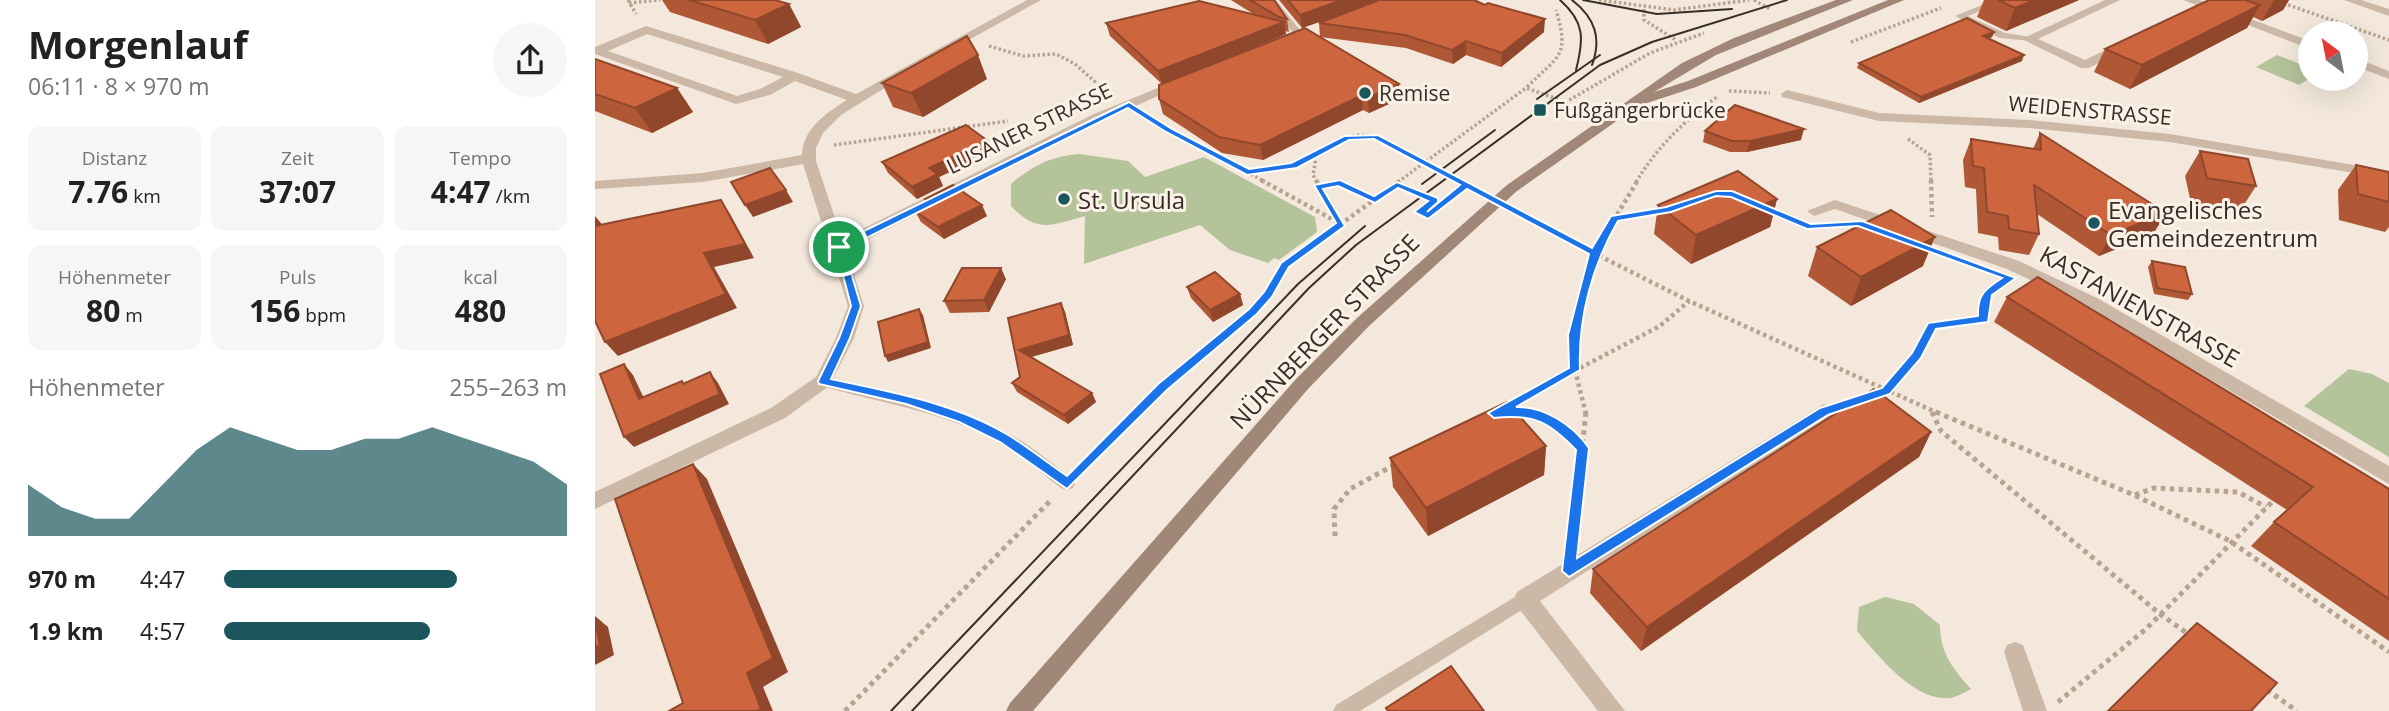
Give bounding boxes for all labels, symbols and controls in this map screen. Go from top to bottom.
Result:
text: Morgenlauf [28,18,248,70]
north arrow [2298,21,2368,91]
map controls [2298,21,2368,91]
button: share [493,23,567,97]
text: 06:11 · 8 × 970 m [28,70,210,102]
street label: LUSANER STRASSE [942,76,1116,180]
place label: Remise [1379,79,1450,107]
marker: Remise [1357,85,1373,101]
street label: WEIDENSTRASSE [2007,89,2173,131]
place label: Fußgängerbrücke [1554,96,1726,124]
marker: Fußgängerbrücke [1532,102,1548,118]
text: Distanz [82,145,147,171]
text: Zeit [281,145,314,171]
text: Tempo [450,145,511,171]
text: 7.76 [68,171,128,212]
text: 37:07 [259,171,336,212]
text: 4:47 [431,171,491,212]
text: km [128,183,161,209]
text: /km [491,183,530,209]
place label: St. Ursula [1078,183,1185,216]
marker: St. Ursula [1056,191,1072,207]
place label: Evangelisches Gemeindezentrum [2108,193,2318,254]
marker: Evangelisches Gemeindezentrum [2086,215,2102,231]
pin [809,217,869,277]
street label: NÜRNBERGER STRASSE [1222,226,1426,436]
icon: arrive [820,228,858,266]
street label: KASTANIENSTRASSE [2034,237,2246,375]
text: Höhenmeter [58,264,171,290]
text: Puls [279,264,316,290]
text: kcal [463,264,498,290]
text: 80 [86,290,120,331]
text: 156 [249,290,300,331]
text: 480 [455,290,506,331]
text: m [120,302,143,328]
text: bpm [300,302,346,328]
text: Höhenmeter [28,371,165,403]
text: 255–263 m [449,371,567,403]
text: 970 m [28,563,96,595]
text: 4:47 [140,563,186,595]
text: 1.9 km [28,615,104,647]
text: 4:57 [140,615,186,647]

